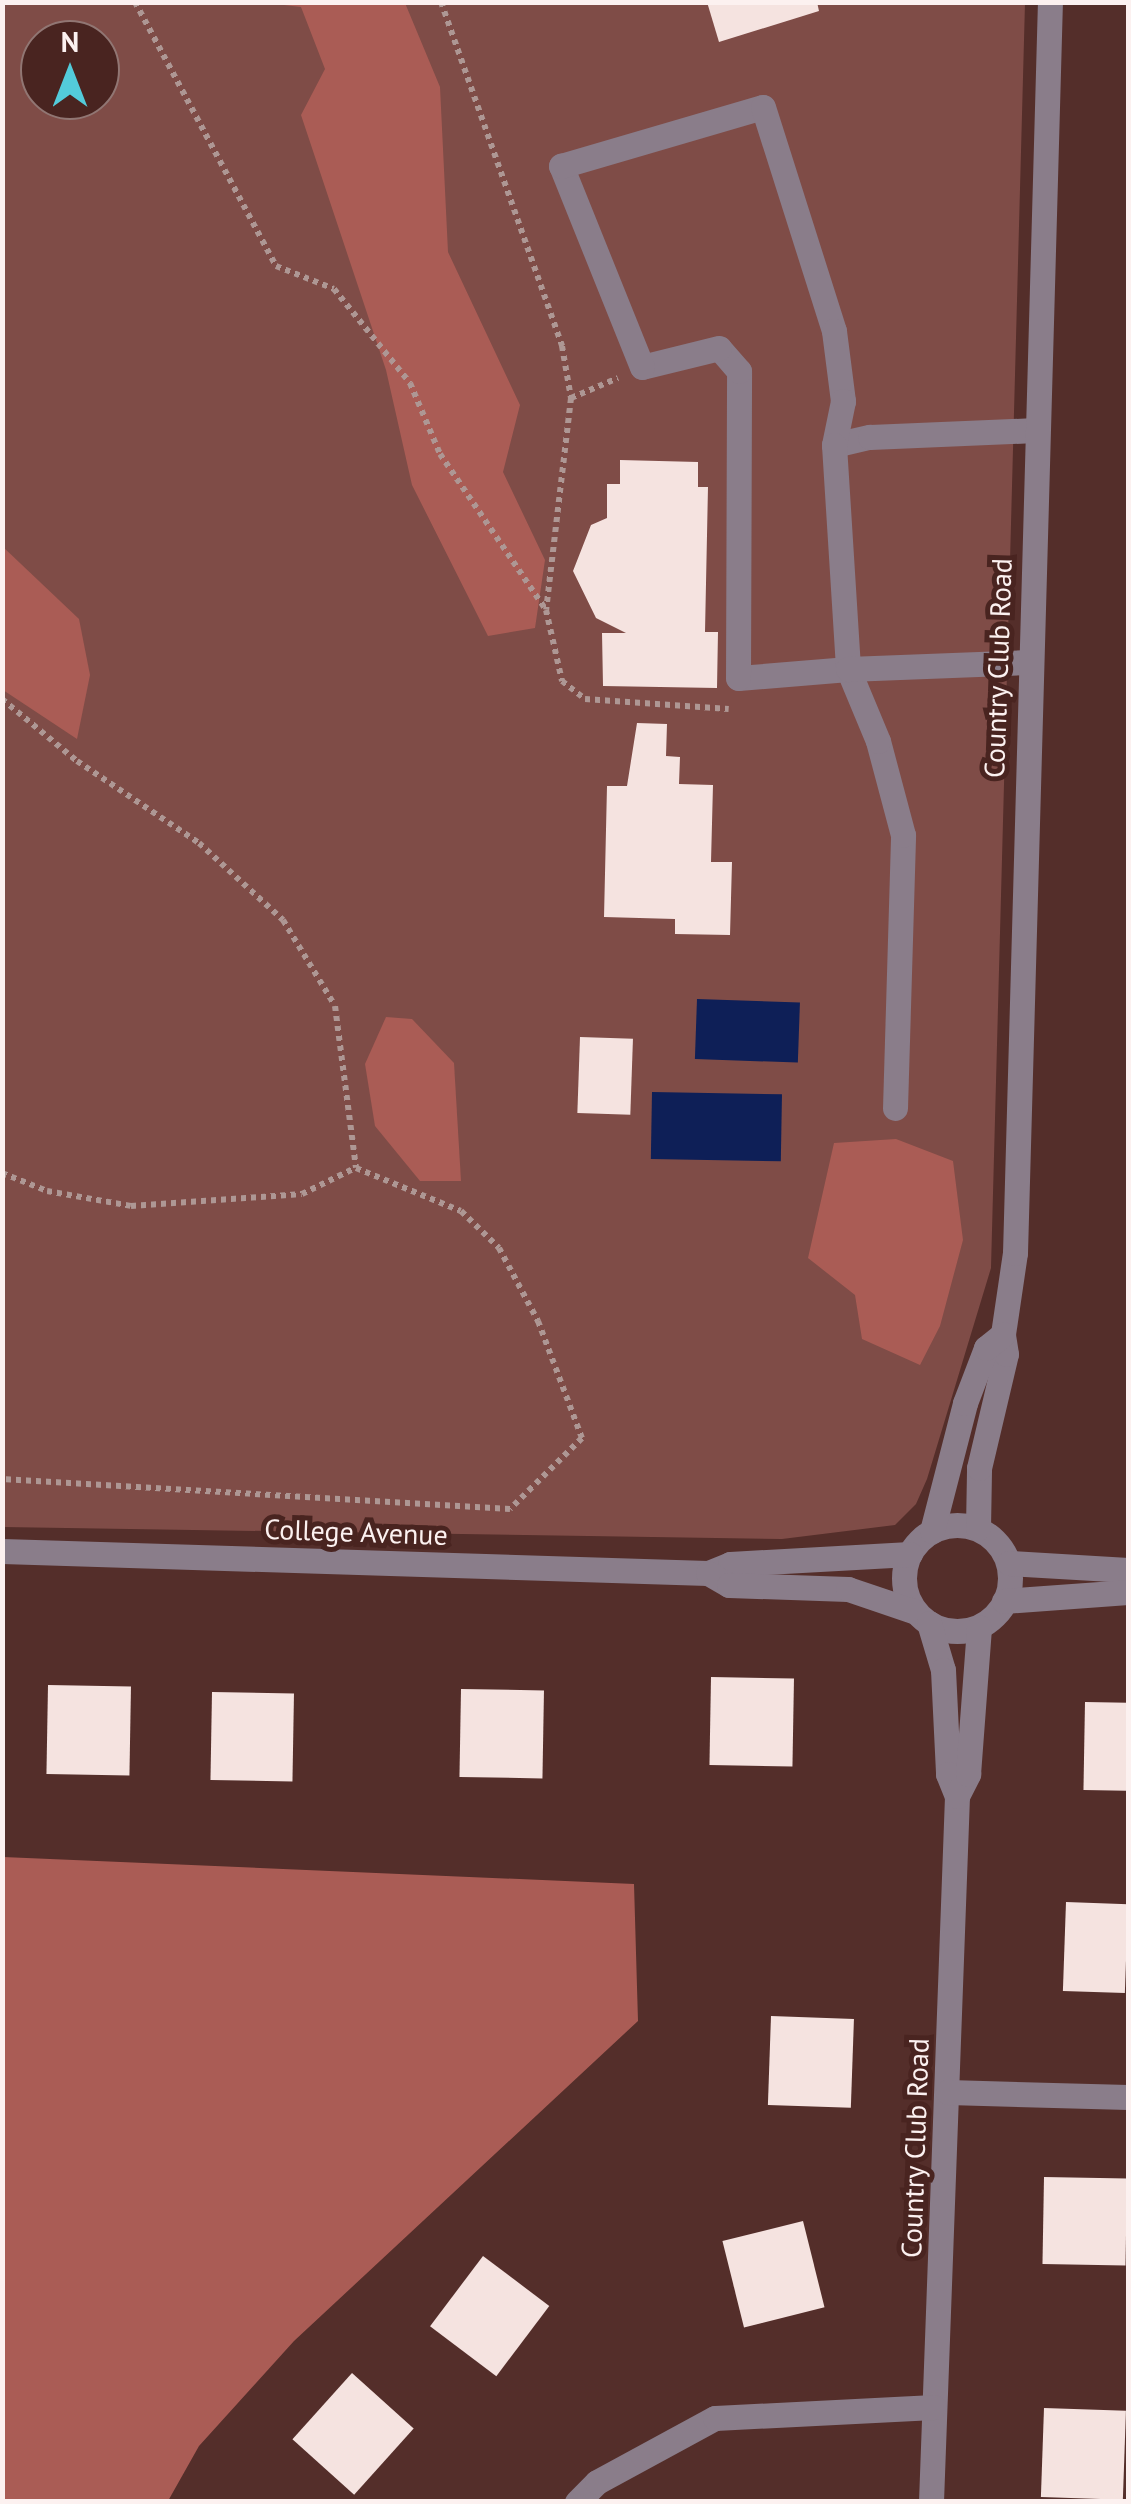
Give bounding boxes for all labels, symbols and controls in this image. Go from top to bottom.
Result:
north arrow [20,20,120,120]
text: N [61,23,79,60]
street label: Country Club Road [977,557,1019,779]
street label: College Avenue [263,1512,449,1552]
street label: Country Club Road [894,2037,936,2259]

